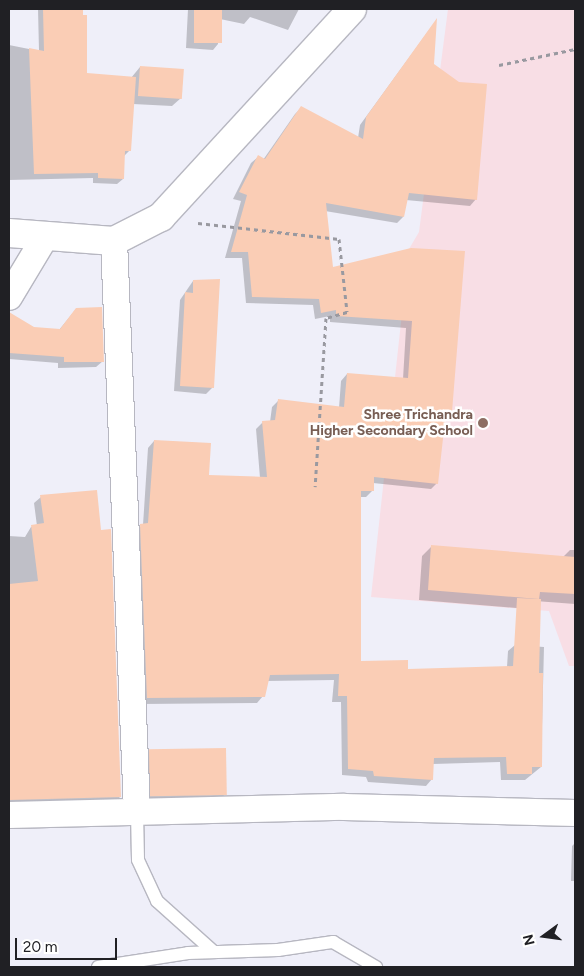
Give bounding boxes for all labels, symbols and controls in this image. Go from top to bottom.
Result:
place label: Shree Trichandra Higher Secondary School [310,407,473,440]
marker: Shree Trichandra Higher Secondary School [477,417,489,429]
north arrow [519,911,569,961]
scale bar [18,928,120,960]
text: N [519,932,539,947]
text: 20 m [23,938,57,956]

